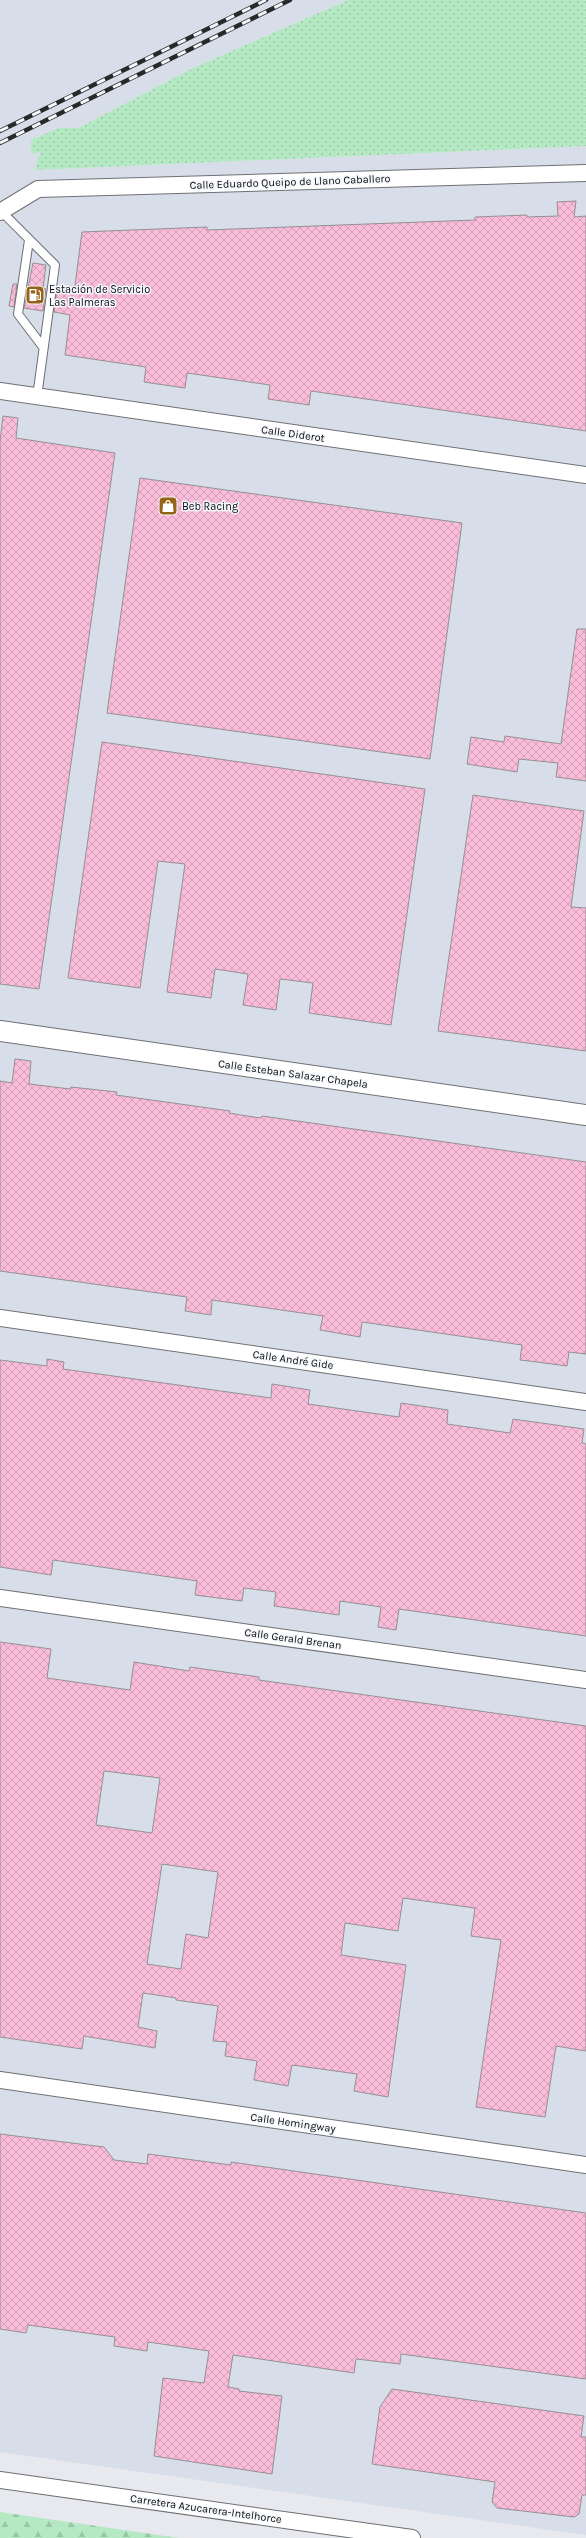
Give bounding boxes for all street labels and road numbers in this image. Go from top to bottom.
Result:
street label: Calle Eduardo Queipo de Llano Caballero [189,172,391,192]
street label: Calle Diderot [260,423,326,445]
street label: Calle Esteban Salazar Chapela [217,1057,369,1091]
street label: Calle André Gide [252,1348,335,1372]
street label: Calle Gerald Brenan [244,1626,342,1652]
street label: Calle Hemingway [250,2111,336,2135]
street label: Carretera Azucarera-Intelhorce [129,2492,283,2526]

